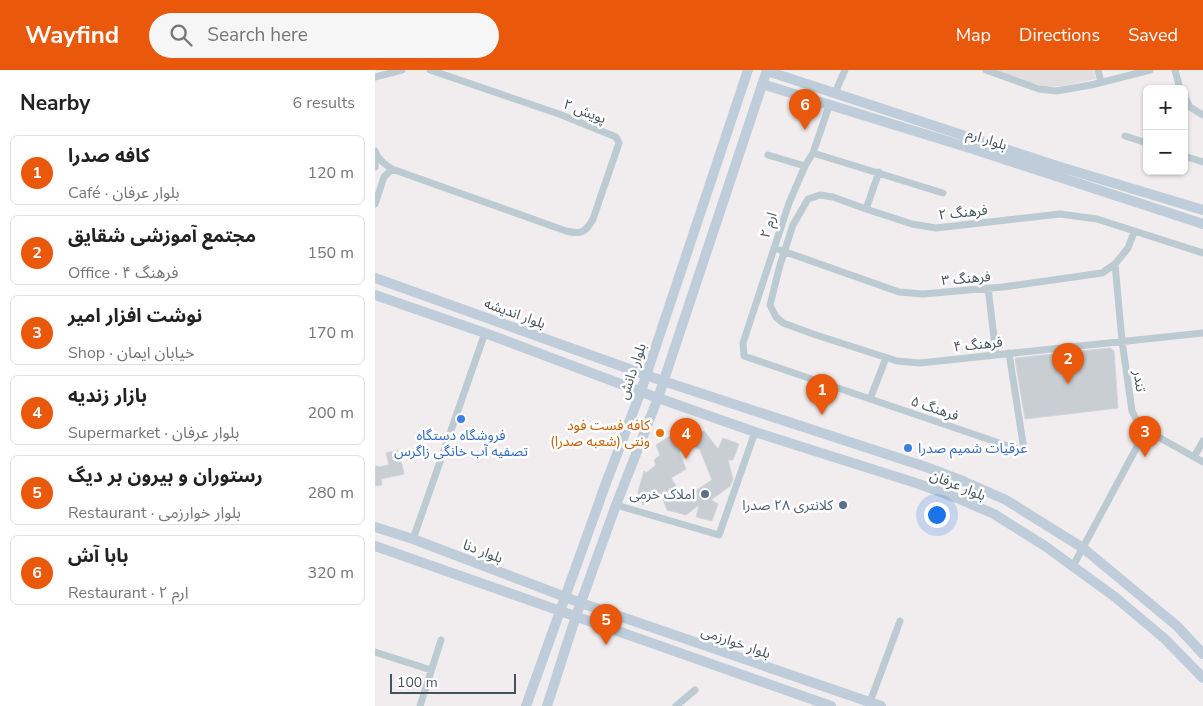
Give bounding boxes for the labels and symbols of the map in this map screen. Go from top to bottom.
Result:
pin: 6 [789,89,821,130]
street label: پویش ۲ [561,95,609,128]
street label: بلوار ارم [964,124,1010,156]
street label: فرهنگ ۲ [938,200,989,225]
street label: ارم ۲ [755,210,783,241]
street label: فرهنگ ۳ [941,267,991,290]
street label: بلوار اندیشه [481,294,548,333]
street label: فرهنگ ۴ [953,332,1004,357]
street label: بلوار دانش [614,340,651,402]
pin: 2 [1052,343,1084,384]
street label: تندر [1128,368,1150,393]
pin: 1 [806,374,838,415]
street label: فرهنگ ۵ [908,391,961,425]
marker: فروشگاه دستگاه تصفیه آب خانگی زاگرس [455,413,467,425]
place label: کافه فست فود ونتی (شعبه صدرا) [550,416,650,451]
pin: 3 [1129,416,1161,457]
pin: 4 [670,418,702,459]
place label: فروشگاه دستگاه تصفیه آب خانگی زاگرس [394,426,528,461]
marker: کافه فست فود ونتی (شعبه صدرا) [654,427,666,439]
place label: عرقیات شمیم صدرا [918,439,1027,459]
marker: عرقیات شمیم صدرا [902,442,914,454]
street label: بلوار عرفان [927,466,989,505]
place label: املاک خرمی [629,485,695,504]
marker: املاک خرمی [699,488,711,500]
place label: کلانتری ۲۸ صدرا [742,496,833,515]
marker: کلانتری ۲۸ صدرا [837,499,849,511]
your location [924,502,950,528]
street label: بلوار دنا [460,535,506,568]
pin: 5 [590,604,622,645]
street label: بلوار خوارزمی [699,622,773,663]
scale bar [390,671,516,694]

